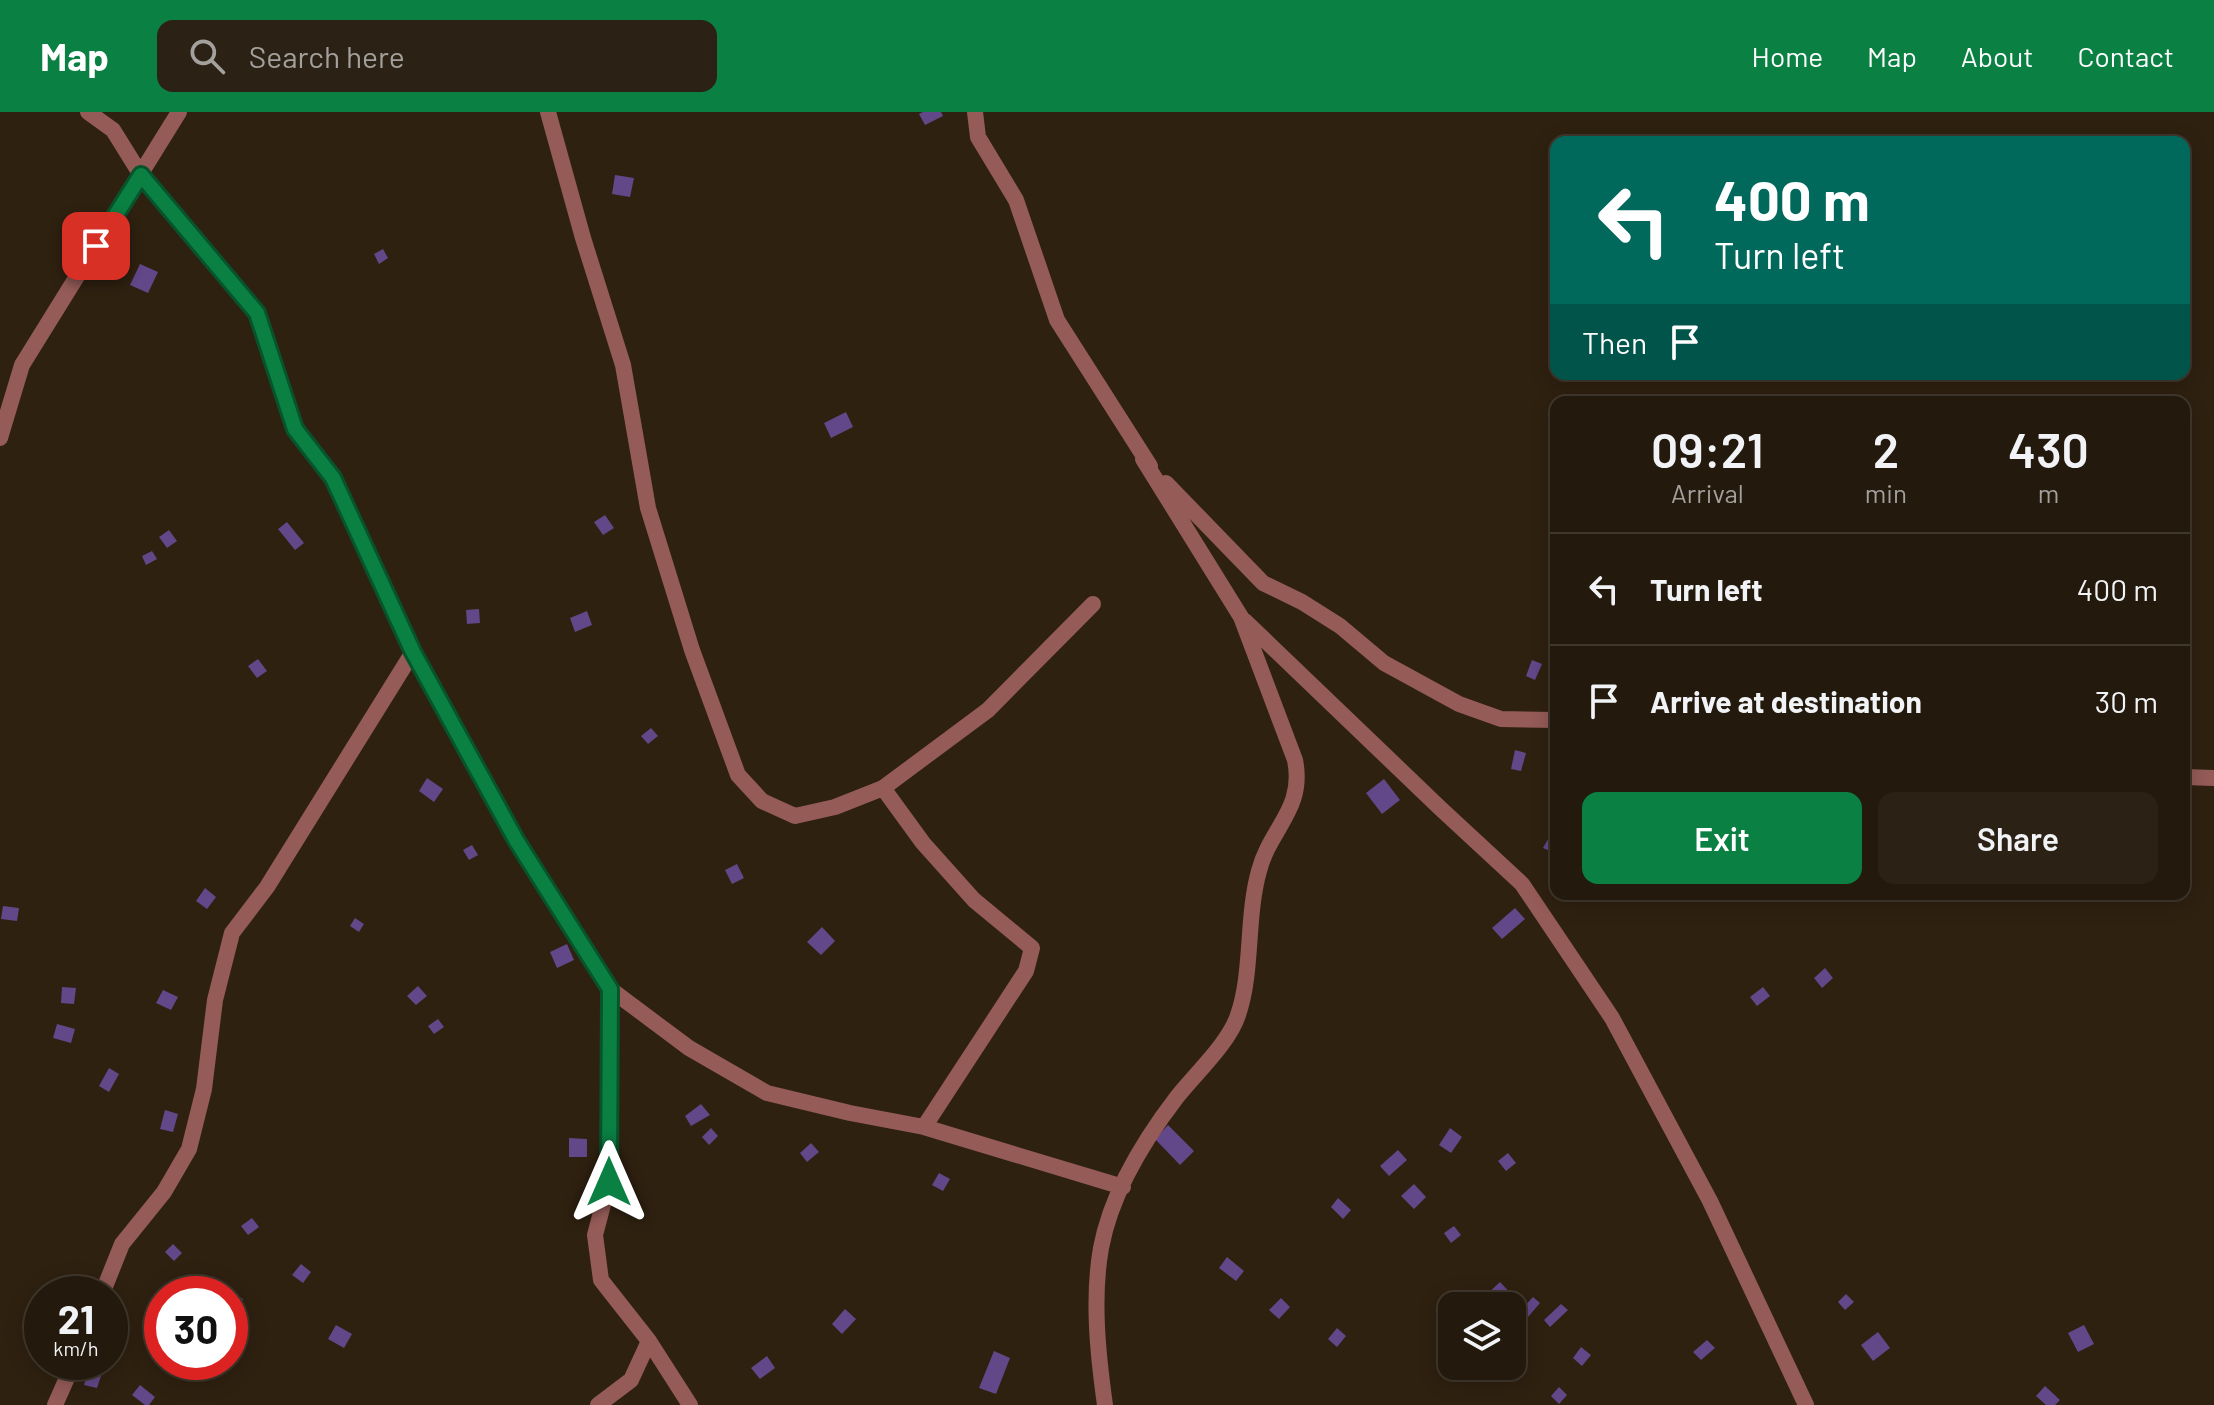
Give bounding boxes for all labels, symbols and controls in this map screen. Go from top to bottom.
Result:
search box [157,20,717,92]
text: Map [40,33,109,79]
icon: search [185,34,229,78]
text: Search here [249,38,405,74]
text: Home [1752,39,1823,73]
text: Map [1867,39,1917,73]
text: About [1961,39,2033,73]
text: Contact [2077,39,2174,73]
text: 400 m [1714,165,1870,232]
icon: left [1582,168,1686,272]
pin [62,212,130,280]
icon: arrive [74,224,118,268]
text: Turn left [1714,233,1845,276]
icon: arrive [1663,320,1707,364]
text: Then [1582,324,1647,360]
text: 09:21 [1651,420,1764,478]
text: 2 [1873,420,1899,478]
text: 430 [2008,420,2089,478]
text: Arrival [1671,477,1744,508]
text: min [1865,477,1907,508]
text: m [2038,477,2059,508]
icon: left [1582,567,1626,611]
text: Turn left [1650,571,1763,607]
text: 400 m [2077,571,2158,607]
icon: arrive [1582,679,1626,723]
text: Arrive at destination [1650,683,1922,719]
text: 30 m [2095,683,2158,719]
button: Exit [1582,792,1862,884]
button: Share [1878,792,2158,884]
position arrow [567,1140,651,1224]
speed limit sign: 30 [144,1276,248,1380]
map controls [1438,1292,1526,1380]
button: layers [1438,1292,1526,1380]
text: 21 [58,1294,94,1342]
text: km/h [53,1336,99,1360]

